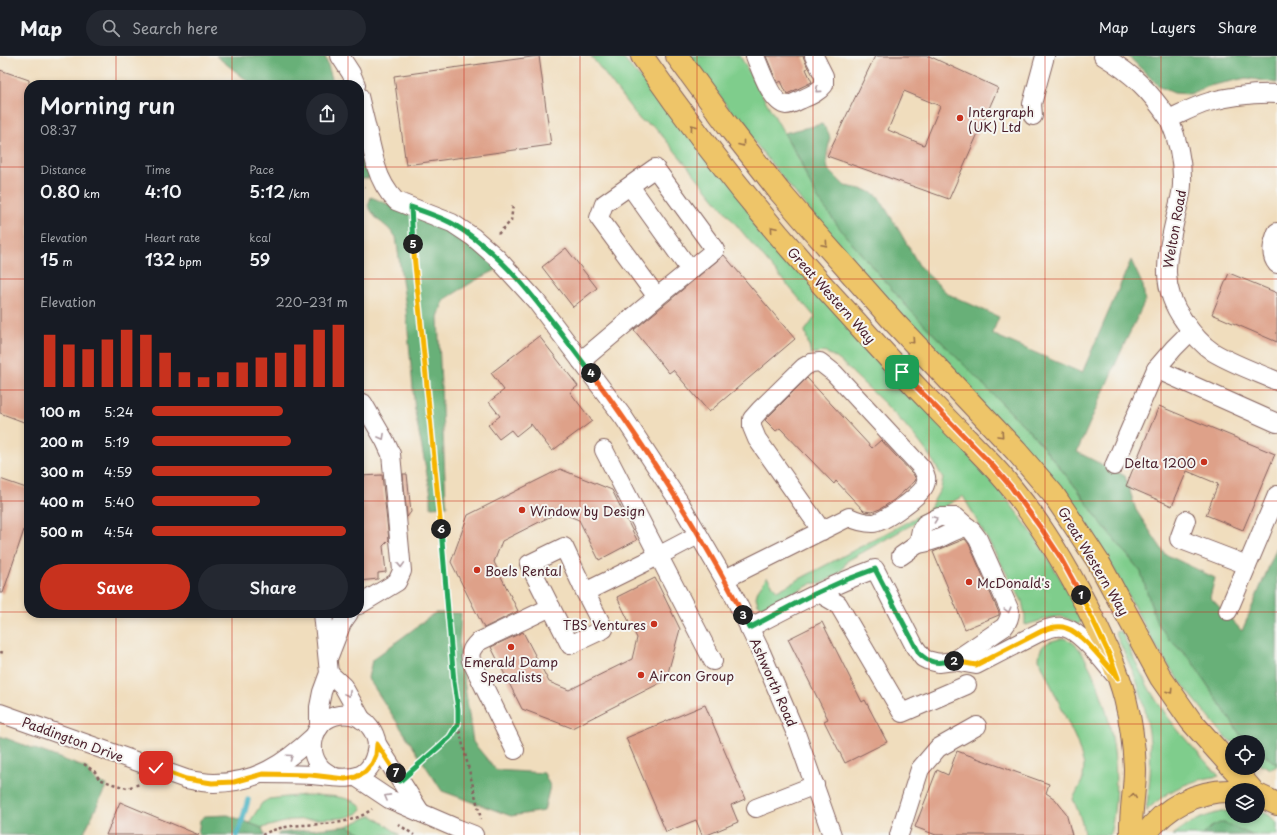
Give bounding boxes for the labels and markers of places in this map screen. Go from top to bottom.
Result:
place label: Intergraph (UK) Ltd [968,102,1034,136]
marker: Intergraph (UK) Ltd [955,113,965,123]
pin: 5 [403,234,423,254]
pin [885,355,919,389]
pin: 4 [581,363,601,383]
place label: Delta 1200 [1124,453,1196,472]
marker: Delta 1200 [1199,457,1209,467]
place label: Window by Design [530,501,645,520]
marker: Window by Design [517,505,527,515]
pin: 6 [431,519,451,539]
place label: Boels Rental [485,561,562,580]
marker: Boels Rental [472,565,482,575]
place label: McDonald's [977,573,1050,592]
marker: McDonald's [964,577,974,587]
pin: 1 [1071,585,1091,605]
pin: 3 [733,605,753,625]
place label: TBS Ventures [563,615,646,634]
marker: TBS Ventures [649,619,659,629]
marker: Emerald Damp Specalists [506,642,516,652]
pin: 2 [944,651,964,671]
place label: Emerald Damp Specalists [464,652,558,686]
place label: Aircon Group [649,666,734,685]
marker: Aircon Group [636,670,646,680]
pin [139,751,173,785]
pin: 7 [386,763,406,783]

